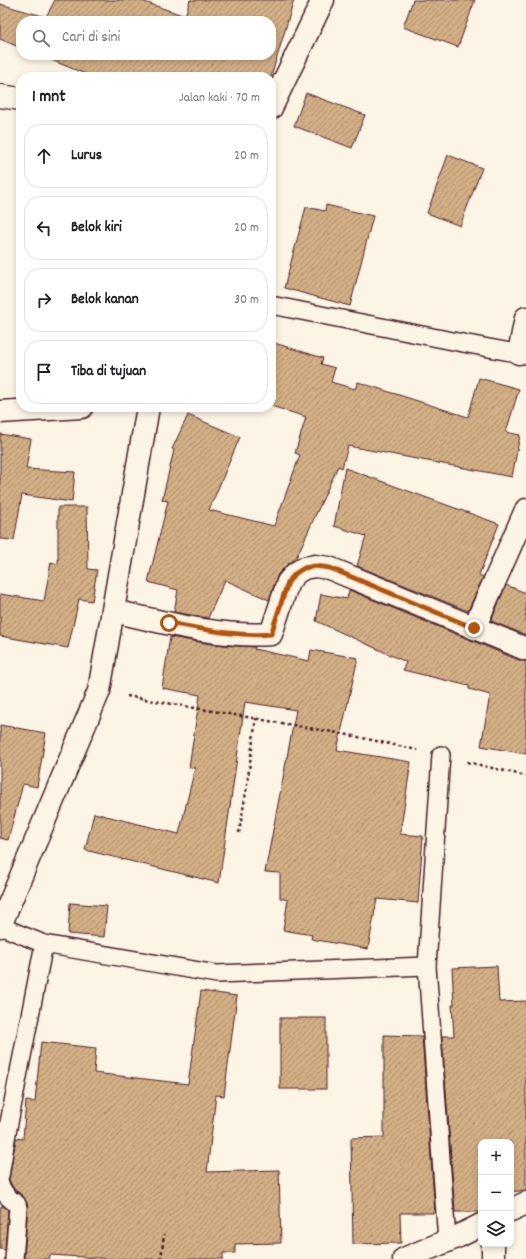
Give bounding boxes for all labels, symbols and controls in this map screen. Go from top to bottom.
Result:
search box [16,16,276,60]
icon: search [30,27,52,49]
text: Cari di sini [62,27,120,49]
text: 1 mnt [32,86,65,110]
text: Jalan kaki · 70 m [179,89,260,108]
icon: ahead [33,145,55,167]
text: Lurus [71,145,102,167]
text: 20 m [234,147,259,166]
icon: left [33,217,55,239]
text: Belok kiri [71,217,122,239]
text: 20 m [234,219,259,238]
icon: right [33,289,55,311]
text: Belok kanan [71,289,139,311]
text: 30 m [234,291,259,310]
icon: arrive [33,361,55,383]
text: Tiba di tujuan [71,361,146,383]
route start [160,614,178,632]
route end [465,619,483,637]
map controls [478,1139,514,1247]
button: + [478,1139,514,1175]
button: − [478,1175,514,1211]
button: layers [478,1211,514,1247]

